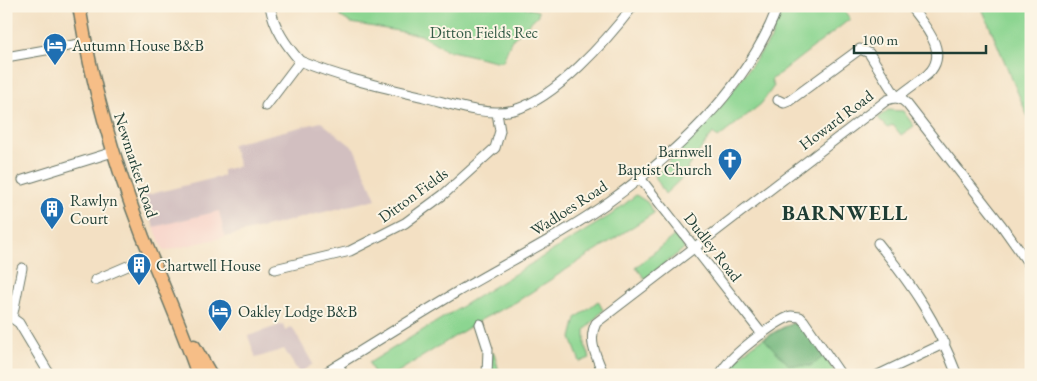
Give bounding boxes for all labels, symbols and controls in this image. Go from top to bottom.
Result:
park label: Ditton Fields Rec [430,22,538,43]
scale bar [854,22,987,54]
text: 100 m [862,30,899,49]
hotel icon: Autumn House B&B [42,32,68,66]
place label: Autumn House B&B [71,35,204,56]
street label: Howard Road [795,85,878,155]
street label: Newmarket Road [109,110,163,221]
place label: Barnwell Baptist Church [617,141,712,180]
church icon: Barnwell Baptist Church [717,147,743,181]
street label: Ditton Fields [374,163,452,227]
street label: Wadloes Road [527,175,612,241]
place label: Rawlyn Court [70,190,118,229]
building icon: Rawlyn Court [39,196,65,230]
district label: BARNWELL [782,199,908,226]
street label: Dudley Road [679,208,747,287]
building icon: Chartwell House [126,252,152,286]
place label: Chartwell House [156,255,261,276]
hotel icon: Oakley Lodge B&B [207,298,233,332]
place label: Oakley Lodge B&B [238,301,357,322]

